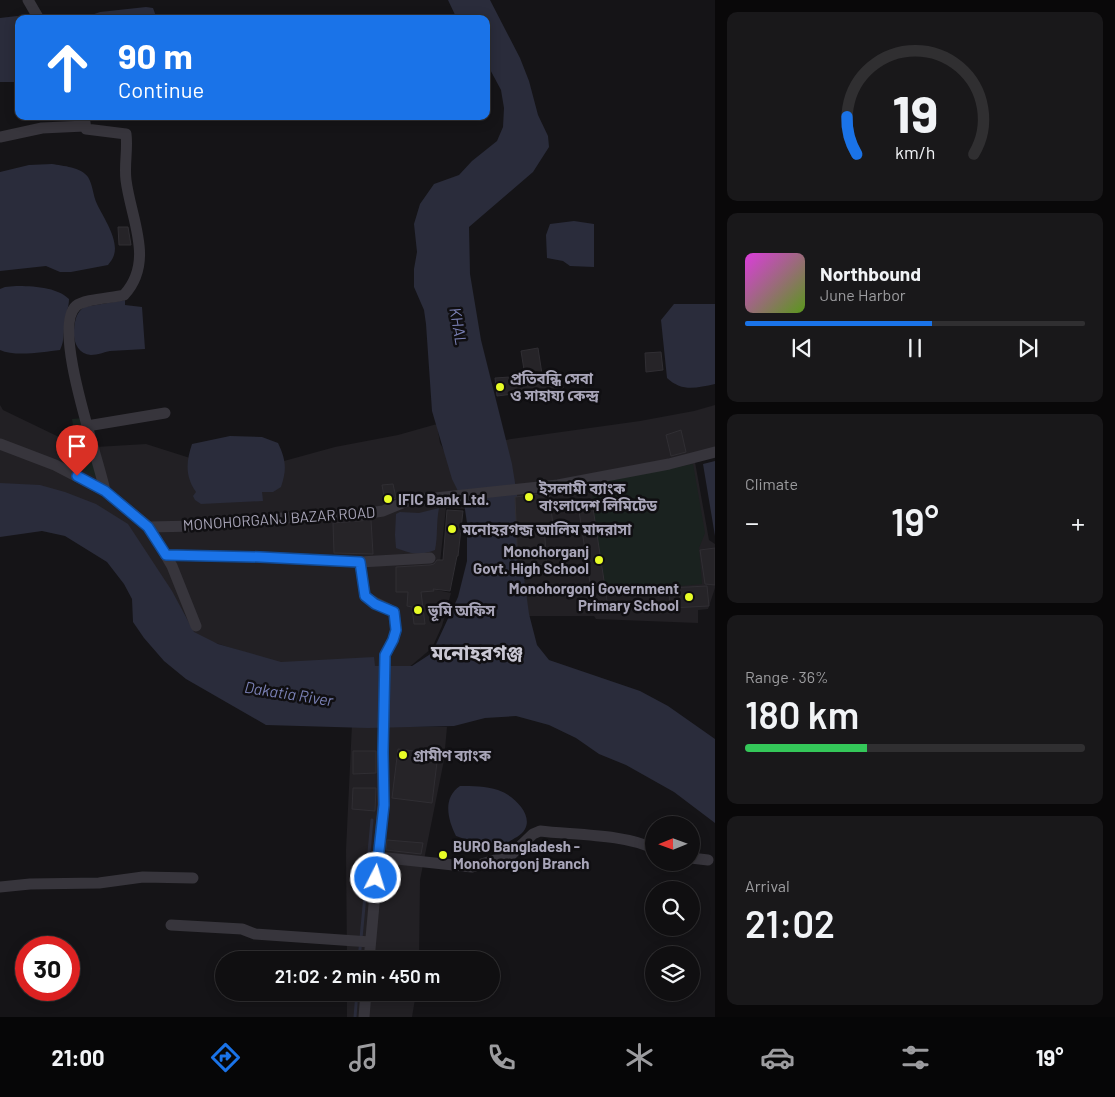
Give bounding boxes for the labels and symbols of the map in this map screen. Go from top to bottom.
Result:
water label: KHAL [446,306,472,347]
place label: প্রতিবন্ধি সেবা ও সাহায্য কেন্দ্র [510,369,599,404]
marker: প্রতিবন্ধি সেবা ও সাহায্য কেন্দ্র [494,381,506,393]
pin [56,425,98,476]
place label: ইসলামী ব্যাংক বাংলাদেশ লিমিটেড [538,479,657,514]
place label: IFIC Bank Ltd. [398,490,489,508]
marker: ইসলামী ব্যাংক বাংলাদেশ লিমিটেড [523,491,535,503]
marker: IFIC Bank Ltd. [382,493,394,505]
street label: MONOHORGANJ BAZAR ROAD [182,502,376,534]
place label: মনোহরগন্জ আলিম মাদরাসা [461,520,632,538]
marker: মনোহরগন্জ আলিম মাদরাসা [446,523,458,535]
place label: Monohorganj Govt. High School [473,542,589,577]
marker: Monohorganj Govt. High School [593,554,605,566]
place label: Monohorgonj Government Primary School [509,579,679,614]
marker: Monohorgonj Government Primary School [683,591,695,603]
place label: ভূমি অফিস [427,601,496,622]
marker: ভূমি অফিস [412,604,424,616]
district label: মনোহরগঞ্জ [430,640,523,664]
water label: Dakatia River [243,677,336,710]
place label: গ্রামীণ ব্যাংক [413,746,492,764]
marker: গ্রামীণ ব্যাংক [397,749,409,761]
north arrow [645,816,700,871]
place label: BURO Bangladesh - Monohorgonj Branch [453,837,590,872]
marker: BURO Bangladesh - Monohorgonj Branch [437,849,449,861]
position arrow [349,851,401,903]
speed limit sign: 30 [15,936,80,1001]

